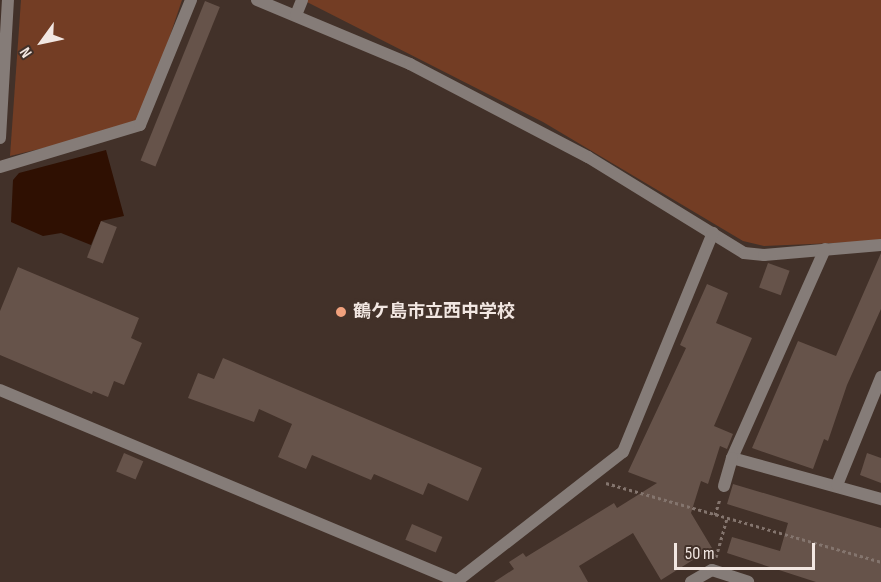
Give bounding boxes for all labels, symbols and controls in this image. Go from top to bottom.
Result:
north arrow [12,12,72,72]
text: N [16,43,37,61]
place label: 鶴ケ島市立西中学校 [353,301,515,323]
marker: 鶴ケ島市立西中学校 [334,305,348,319]
scale bar [677,531,818,569]
text: 50 m [685,543,715,564]

